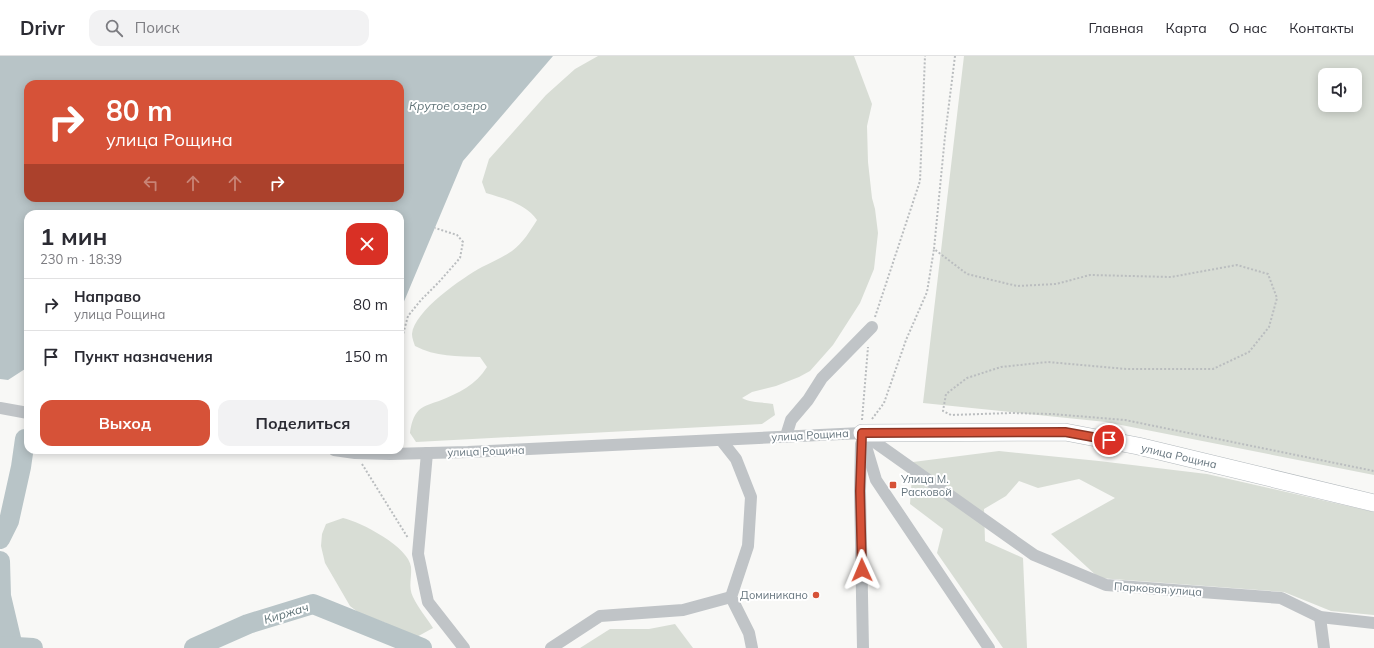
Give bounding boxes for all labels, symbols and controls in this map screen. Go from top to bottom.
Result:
search box [89,10,369,46]
text: Drivr [20,16,65,40]
icon: search [103,17,125,39]
text: Поиск [135,18,179,37]
text: Главная [1089,19,1144,37]
text: Карта [1166,19,1207,37]
text: О нас [1229,19,1267,37]
text: Контакты [1289,19,1354,37]
map controls [1318,68,1362,112]
button: sound [1318,68,1362,112]
text: 80 m [106,93,172,128]
icon: right [40,96,92,148]
water label: Крутое озеро [409,98,487,113]
text: улица Рощина [106,128,233,151]
icon: left [140,172,162,194]
icon: ahead [182,172,204,194]
icon: ahead [224,172,246,194]
icon: right [266,172,288,194]
text: 1 мин [40,221,107,251]
button: close [346,223,388,265]
text: 230 m · 18:39 [40,251,122,267]
text: Направо [74,287,141,306]
icon: right [40,294,62,316]
text: 80 m [353,295,388,314]
text: улица Рощина [74,306,165,322]
icon: arrive [40,346,62,368]
text: Пункт назначения [74,347,213,366]
text: 150 m [344,347,388,366]
button: Выход [40,400,210,446]
button: Поделиться [218,400,388,446]
pin [1092,423,1126,457]
street label: улица Рощина [771,426,849,444]
icon: arrive [1098,429,1120,451]
street label: улица Рощина [1140,440,1218,472]
street label: улица Рощина [447,443,525,459]
place label: Улица М. Расковой [900,472,952,499]
marker: Улица М. Расковой [888,480,898,490]
position arrow [841,549,883,591]
street label: Парковая улица [1114,579,1202,599]
place label: Доминикано [740,588,808,602]
marker: Доминикано [811,590,821,600]
water label: Киржач [262,599,310,627]

